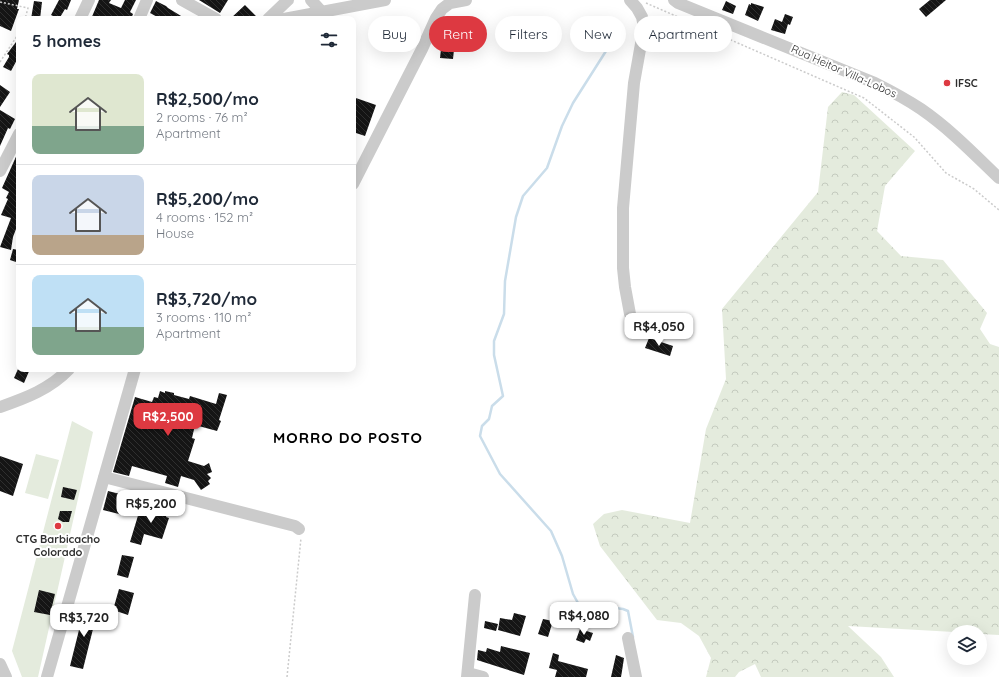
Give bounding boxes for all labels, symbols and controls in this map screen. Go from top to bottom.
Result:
chip: Buy [368,16,421,52]
chip: Rent [429,16,487,52]
chip: Filters [495,16,562,52]
chip: New [570,16,626,52]
chip: Apartment [634,16,732,52]
icon: filters [318,29,340,51]
text: 5 homes [32,30,101,51]
street label: Rua Heitor Villa-Lobos [789,41,899,101]
place label: IFSC [955,76,978,90]
marker: IFSC [942,78,952,88]
text: R$2,500/mo [156,88,259,109]
icon: home [64,90,112,138]
text: 2 rooms · 76 m² [156,109,248,125]
text: Apartment [156,125,221,141]
text: R$5,200/mo [156,188,259,209]
icon: home [64,191,112,239]
text: 4 rooms · 152 m² [156,209,253,225]
text: House [156,225,194,241]
text: R$3,720/mo [156,288,257,309]
icon: home [64,291,112,339]
text: 3 rooms · 110 m² [156,309,251,325]
pin: R$4,050 [622,313,696,347]
text: R$4,050 [633,318,685,334]
text: Apartment [156,325,221,341]
pin: R$2,500 [131,403,205,437]
text: R$2,500 [142,408,194,424]
district label: MORRO DO POSTO [273,428,423,447]
pin: R$5,200 [114,490,188,524]
text: R$5,200 [125,495,177,511]
marker: CTG Barbicacho Colorado [53,521,63,531]
place label: CTG Barbicacho Colorado [16,532,100,559]
pin: R$4,080 [547,602,621,636]
pin: R$3,720 [47,604,121,638]
text: R$4,080 [559,607,610,623]
text: R$3,720 [59,609,109,625]
map controls [947,625,987,665]
button: layers [947,625,987,665]

